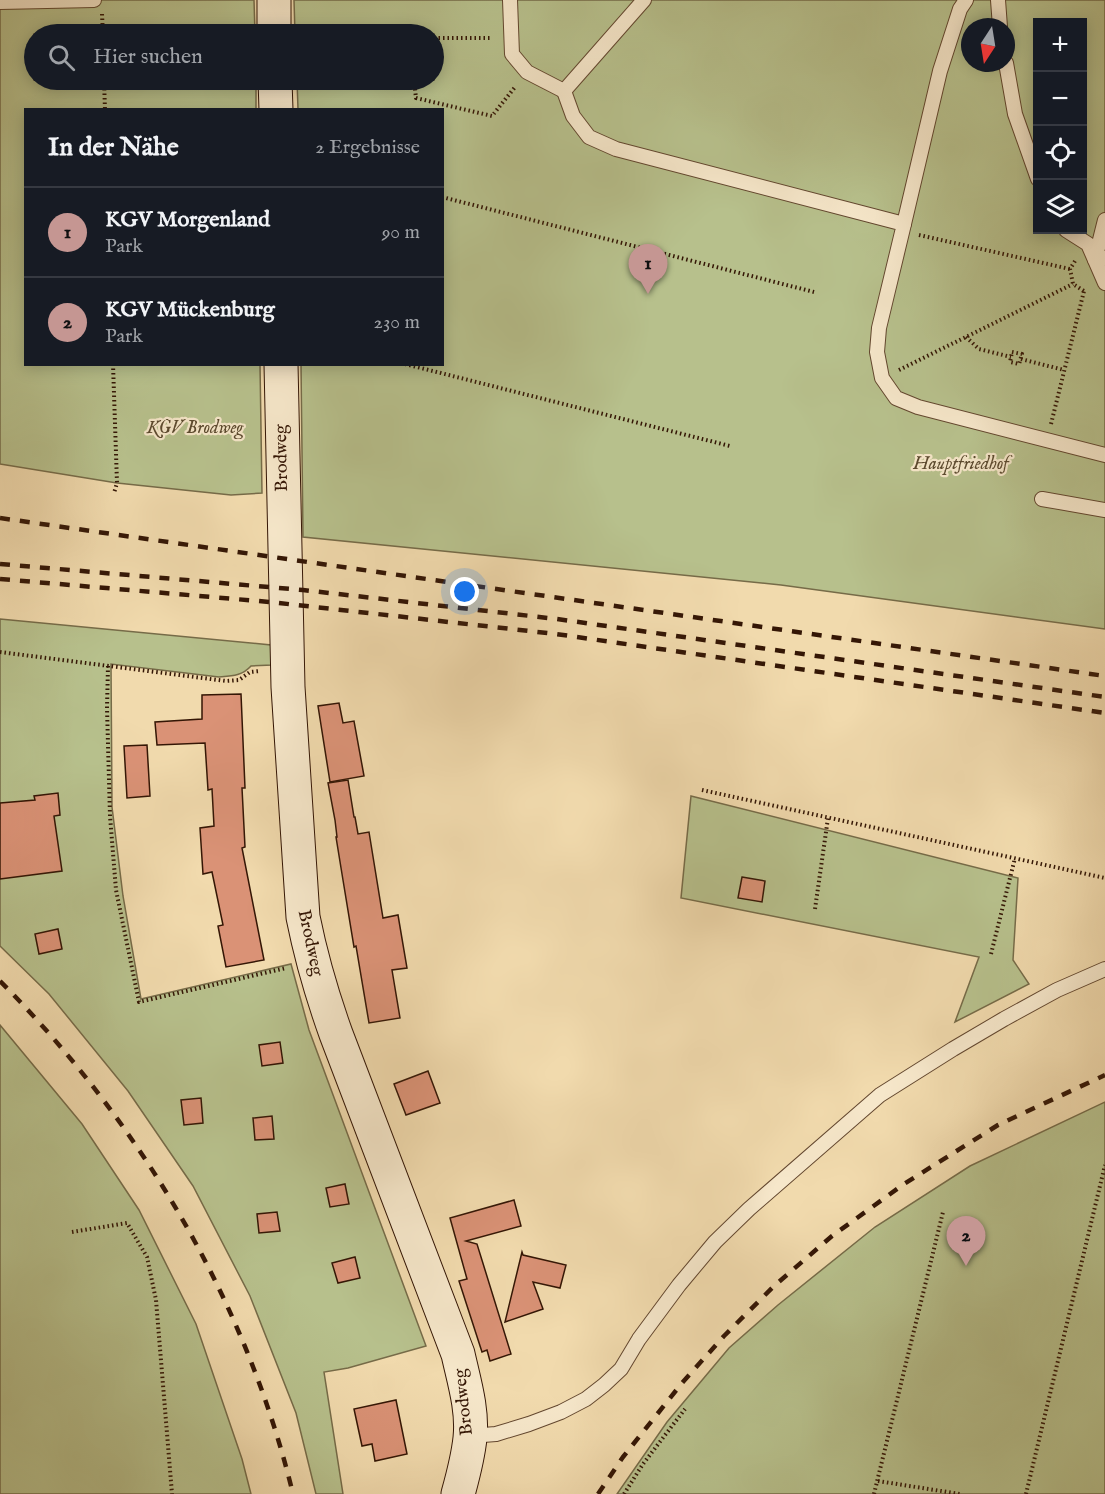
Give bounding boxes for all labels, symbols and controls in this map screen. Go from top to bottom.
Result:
north arrow [961,18,1015,72]
map controls [1033,18,1087,234]
button: + [1033,18,1087,72]
search box [24,24,444,90]
icon: search [45,41,78,74]
text: Hier suchen [93,43,203,71]
button: − [1033,72,1087,126]
button: locate [1033,126,1087,180]
text: In der Nähe [48,131,179,164]
text: 2 Ergebnisse [315,135,420,160]
button: layers [1033,180,1087,234]
text: KGV Morgenland [105,206,270,234]
text: 1 [64,220,71,245]
text: 90 m [382,220,420,245]
text: Park [105,234,143,259]
pin: 1 [628,244,668,294]
text: KGV Mückenburg [105,296,275,324]
text: 2 [63,310,72,335]
text: 230 m [374,310,420,335]
text: Park [105,324,143,349]
park label: KGV Brodweg [146,417,244,440]
street label: Brodweg [270,424,294,492]
park label: Hauptfriedhof [912,453,1013,476]
your location [450,577,479,606]
street label: Brodweg [292,908,328,979]
pin: 2 [946,1216,986,1266]
street label: Brodweg [449,1367,479,1437]

